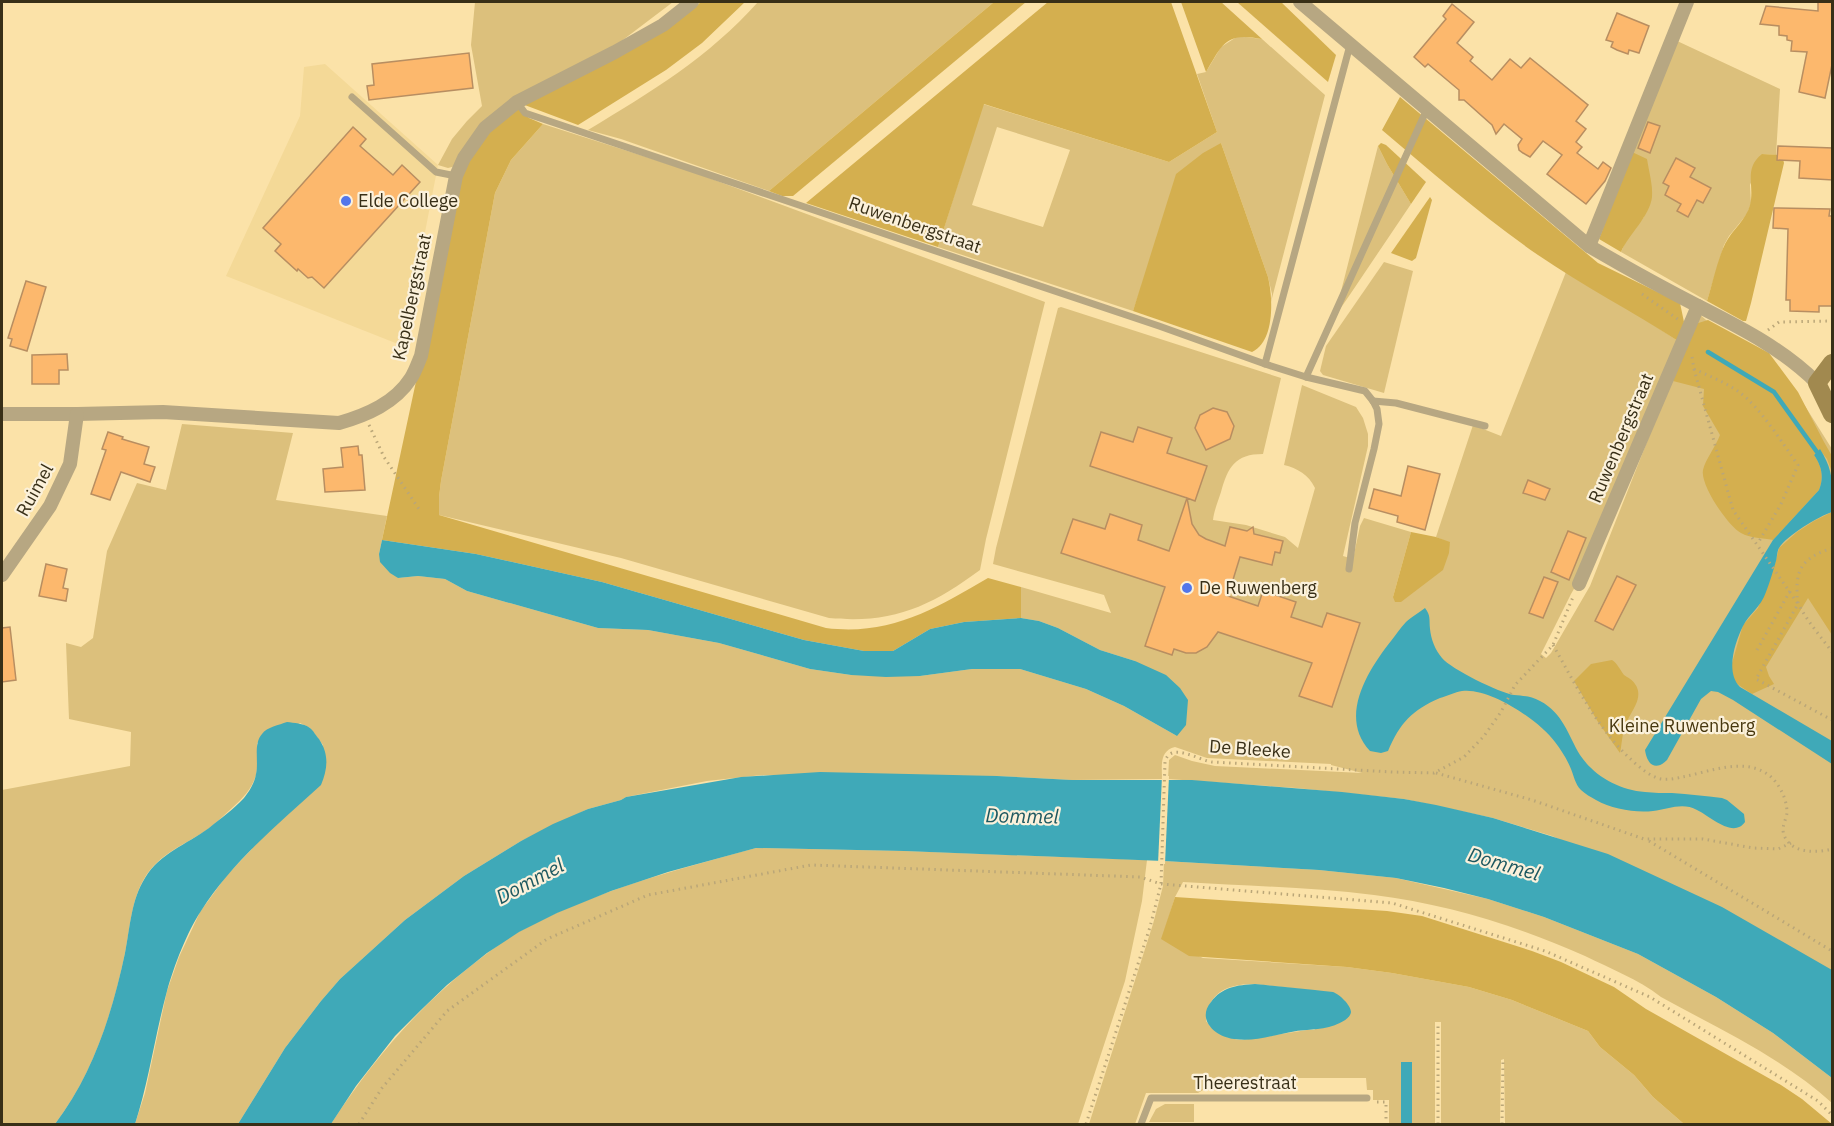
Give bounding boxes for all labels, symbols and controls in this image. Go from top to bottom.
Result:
place label: Elde College [358,189,458,212]
street label: Ruwenbergstraat [846,191,984,258]
marker: Elde College [339,194,353,208]
street label: Kapelbergstraat [387,231,436,362]
street label: Ruwenbergstraat [1583,370,1658,506]
street label: Ruimel [11,459,58,520]
place label: De Ruwenberg [1199,576,1317,599]
marker: De Ruwenberg [1180,581,1194,595]
park label: Kleine Ruwenberg [1609,714,1756,737]
street label: De Bleeke [1208,734,1292,763]
water label: Dommel [985,801,1060,830]
water label: Dommel [1465,840,1544,887]
water label: Dommel [491,851,569,910]
street label: Theerestraat [1193,1071,1297,1094]

